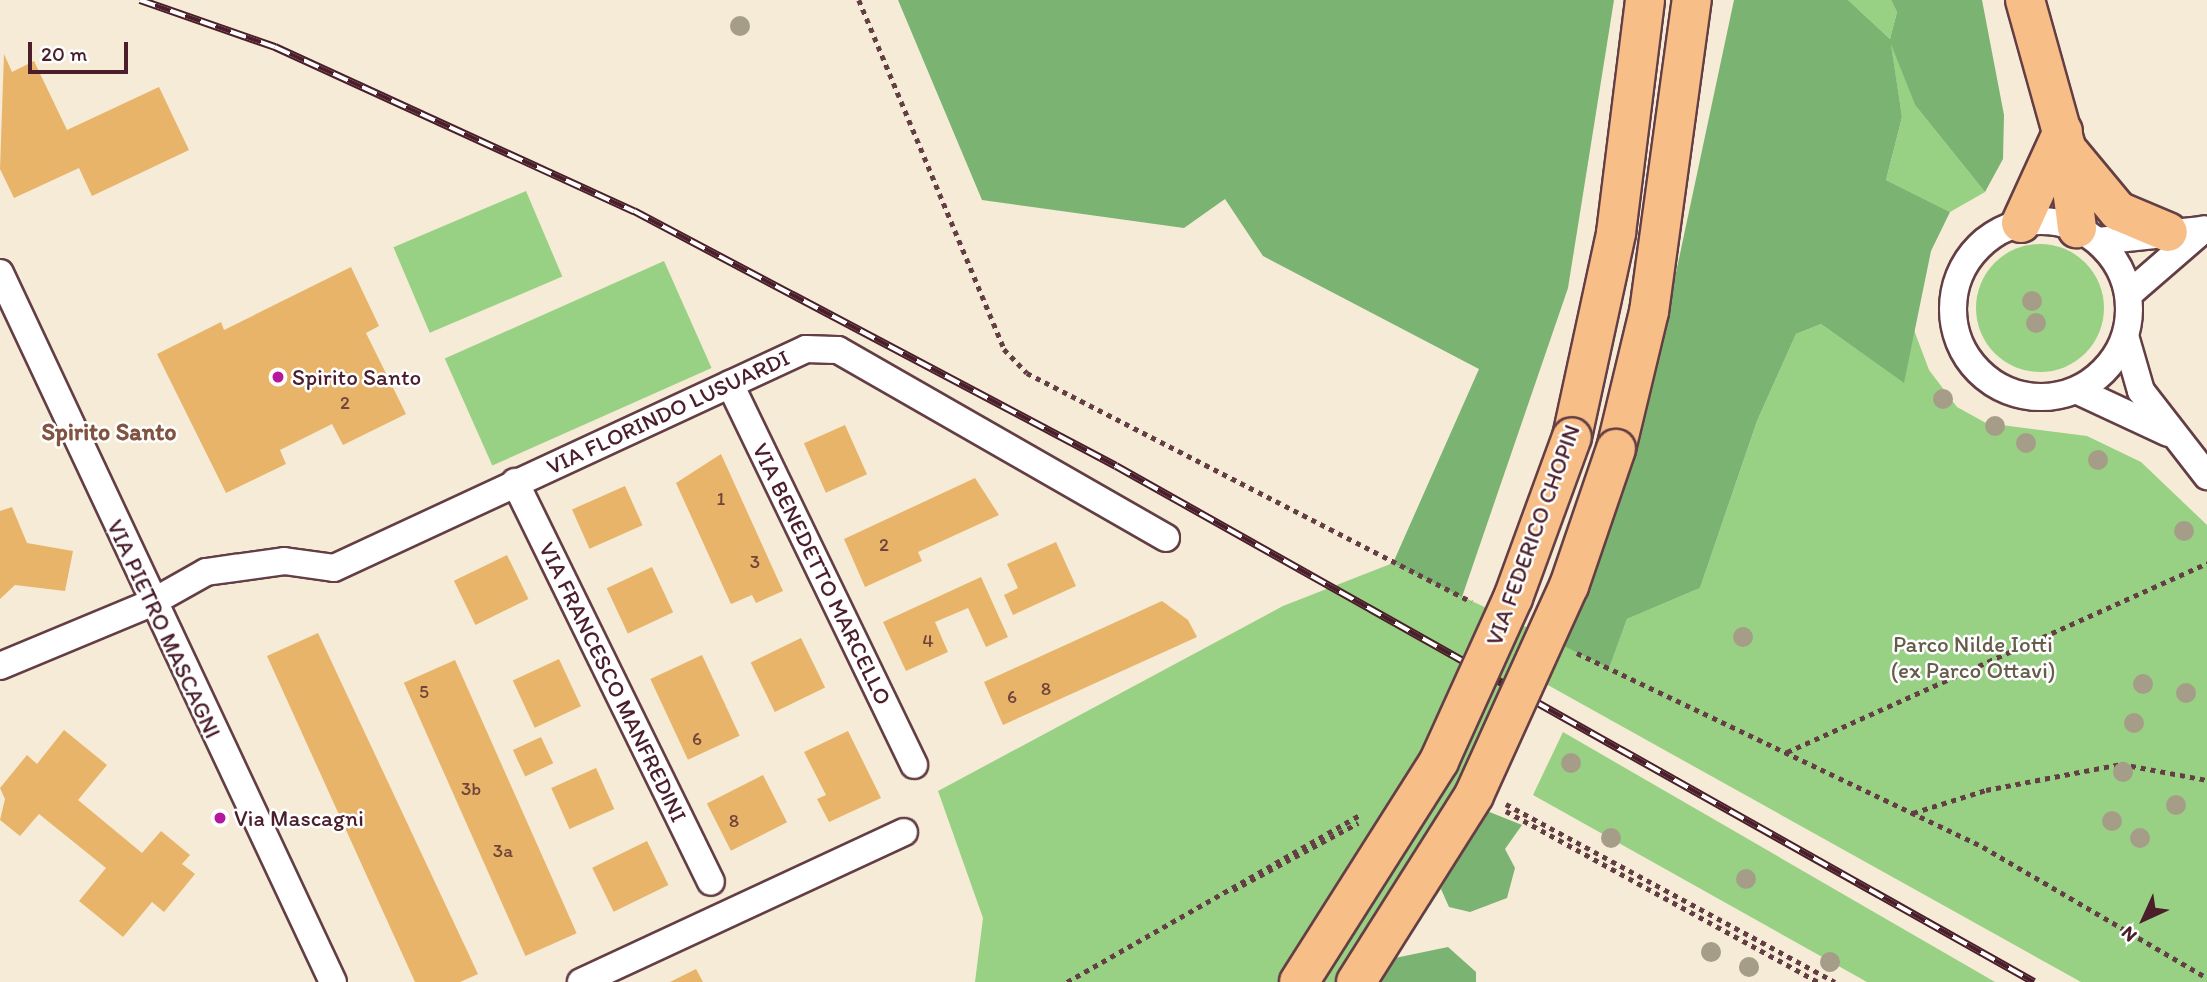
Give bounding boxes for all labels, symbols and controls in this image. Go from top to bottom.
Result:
scale bar [32,28,131,72]
text: 20 m [41,41,87,66]
street label: VIA FLORINDO LUSUARDI [544,344,792,480]
place label: Spirito Santo [292,363,421,391]
marker: Spirito Santo [270,369,286,385]
house number: 2 [340,392,350,414]
district label: Spirito Santo [42,418,176,446]
street label: VIA FEDERICO CHOPIN [1480,420,1586,650]
street label: VIA BENEDETTO MARCELLO [746,438,898,710]
house number: 1 [717,488,725,510]
street label: VIA PIETRO MASCAGNI [101,514,227,744]
house number: 2 [879,534,889,556]
street label: VIA FRANCESCO MANFREDINI [533,537,693,827]
house number: 3 [750,551,760,573]
house number: 4 [922,630,934,652]
park label: Parco Nilde Iotti (ex Parco Ottavi) [1891,630,2055,684]
house number: 8 [1041,678,1051,700]
house number: 5 [419,681,429,703]
house number: 6 [1007,686,1017,708]
house number: 6 [692,728,702,750]
house number: 3b [461,778,481,800]
place label: Via Mascagni [234,804,363,832]
marker: Via Mascagni [212,810,228,826]
house number: 8 [729,810,739,832]
house number: 3a [493,840,513,862]
north arrow [2109,884,2179,954]
text: N [2116,922,2141,947]

